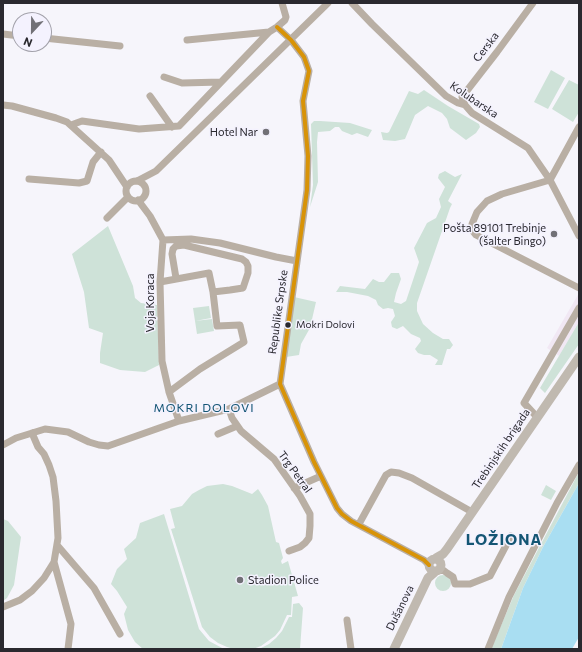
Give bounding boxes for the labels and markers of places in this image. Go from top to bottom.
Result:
place label: Hotel Nar [210,125,258,139]
marker: Hotel Nar [261,127,271,137]
place label: Pošta 89101 Trebinje (šalter Bingo) [443,221,546,247]
marker: Pošta 89101 Trebinje (šalter Bingo) [549,229,559,239]
place label: Mokri Dolovi [296,319,355,331]
marker: Mokri Dolovi [283,320,293,330]
place label: Stadion Police [248,573,319,587]
marker: Stadion Police [235,575,245,585]

